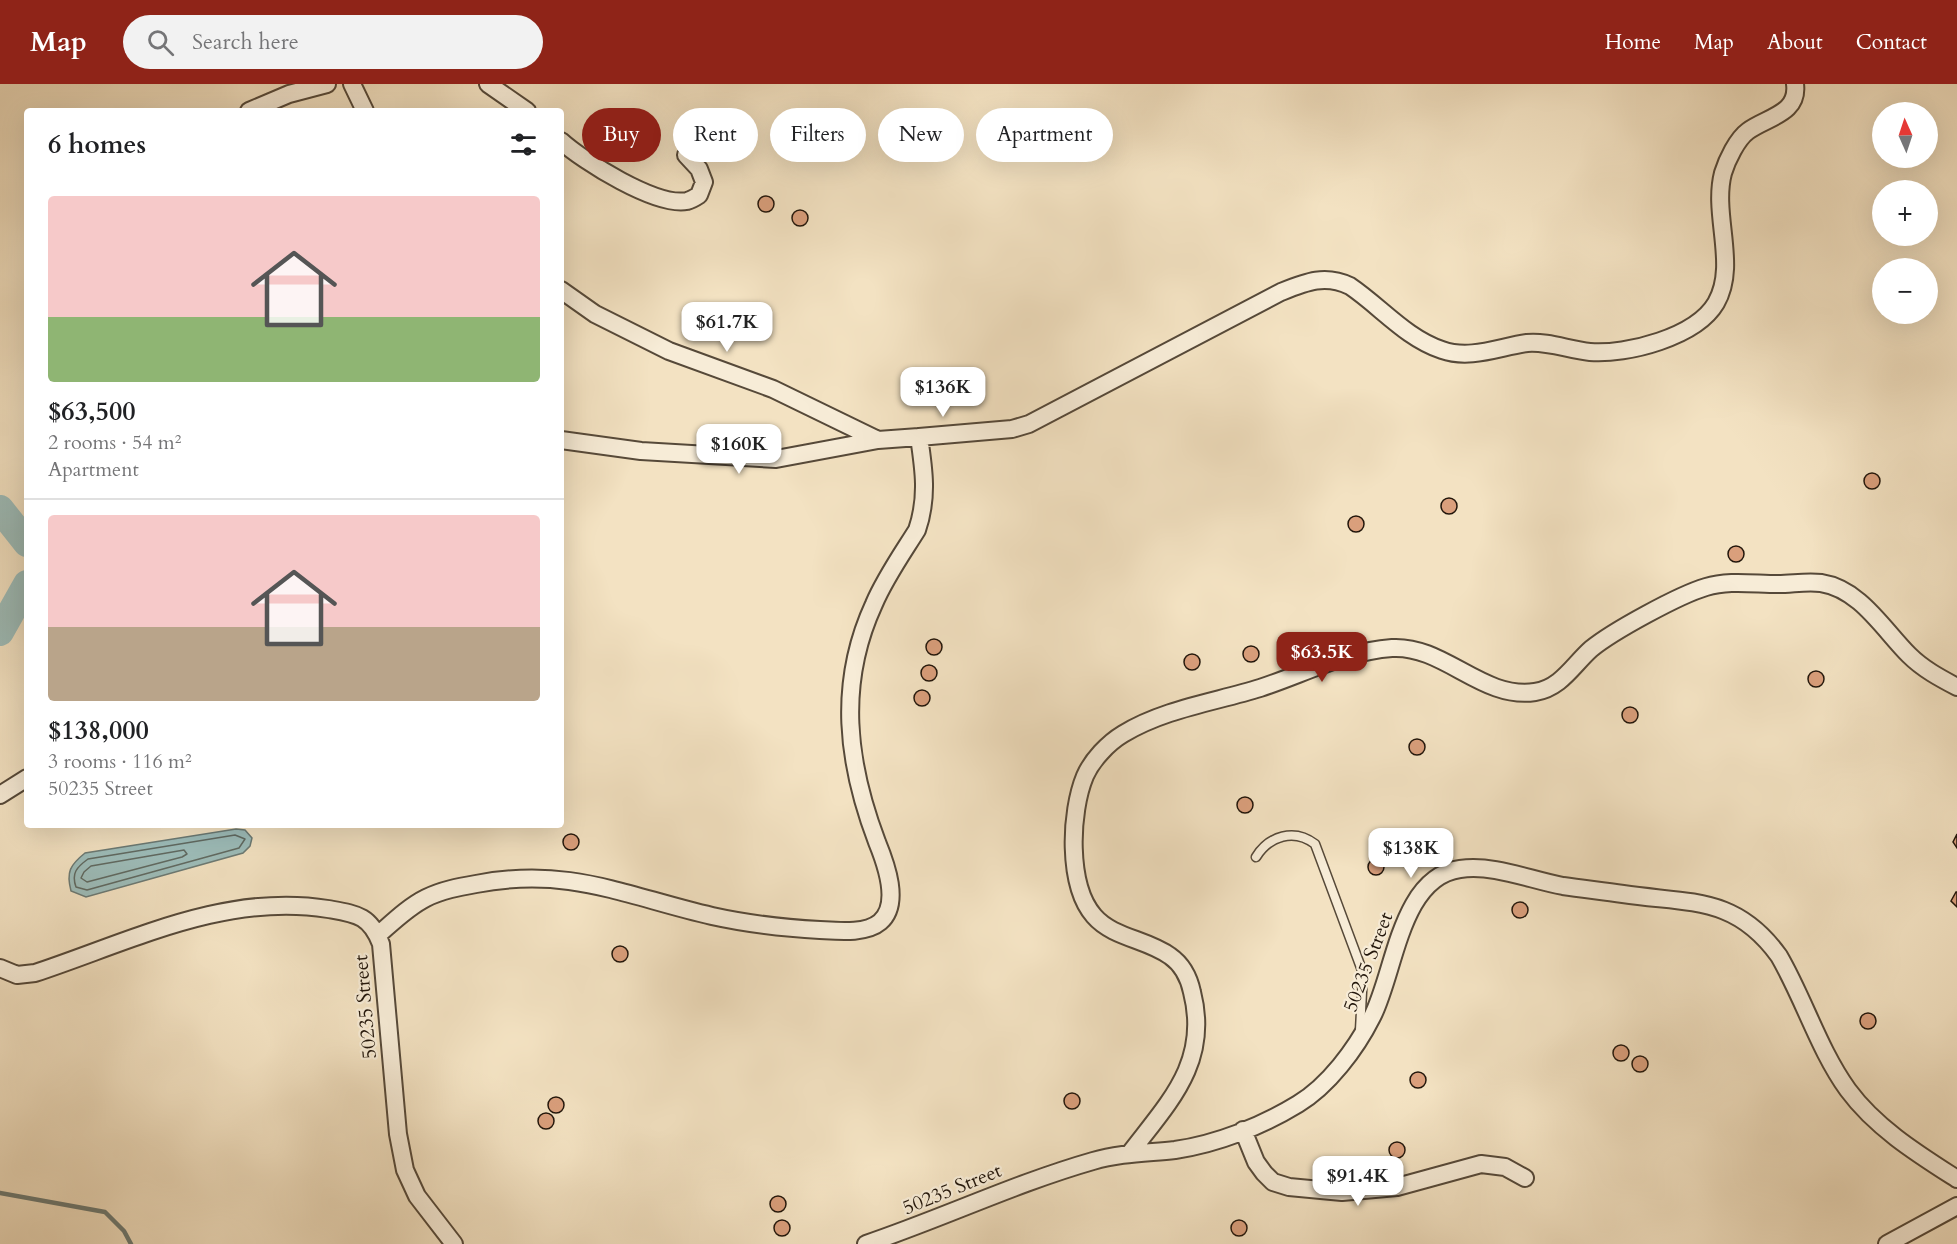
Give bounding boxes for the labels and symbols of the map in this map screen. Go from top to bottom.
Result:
north arrow [1872,102,1938,168]
pin: $61.7K [678,302,776,353]
pin: $136K [901,367,985,418]
pin: $160K [697,424,781,475]
pin: $63.5K [1273,632,1371,683]
pin: $138K [1369,828,1453,879]
street label: 50235 Street [1337,908,1400,1016]
street label: 50235 Street [347,953,383,1060]
pin: $91.4K [1309,1156,1407,1207]
street label: 50235 Street [898,1157,1006,1221]

